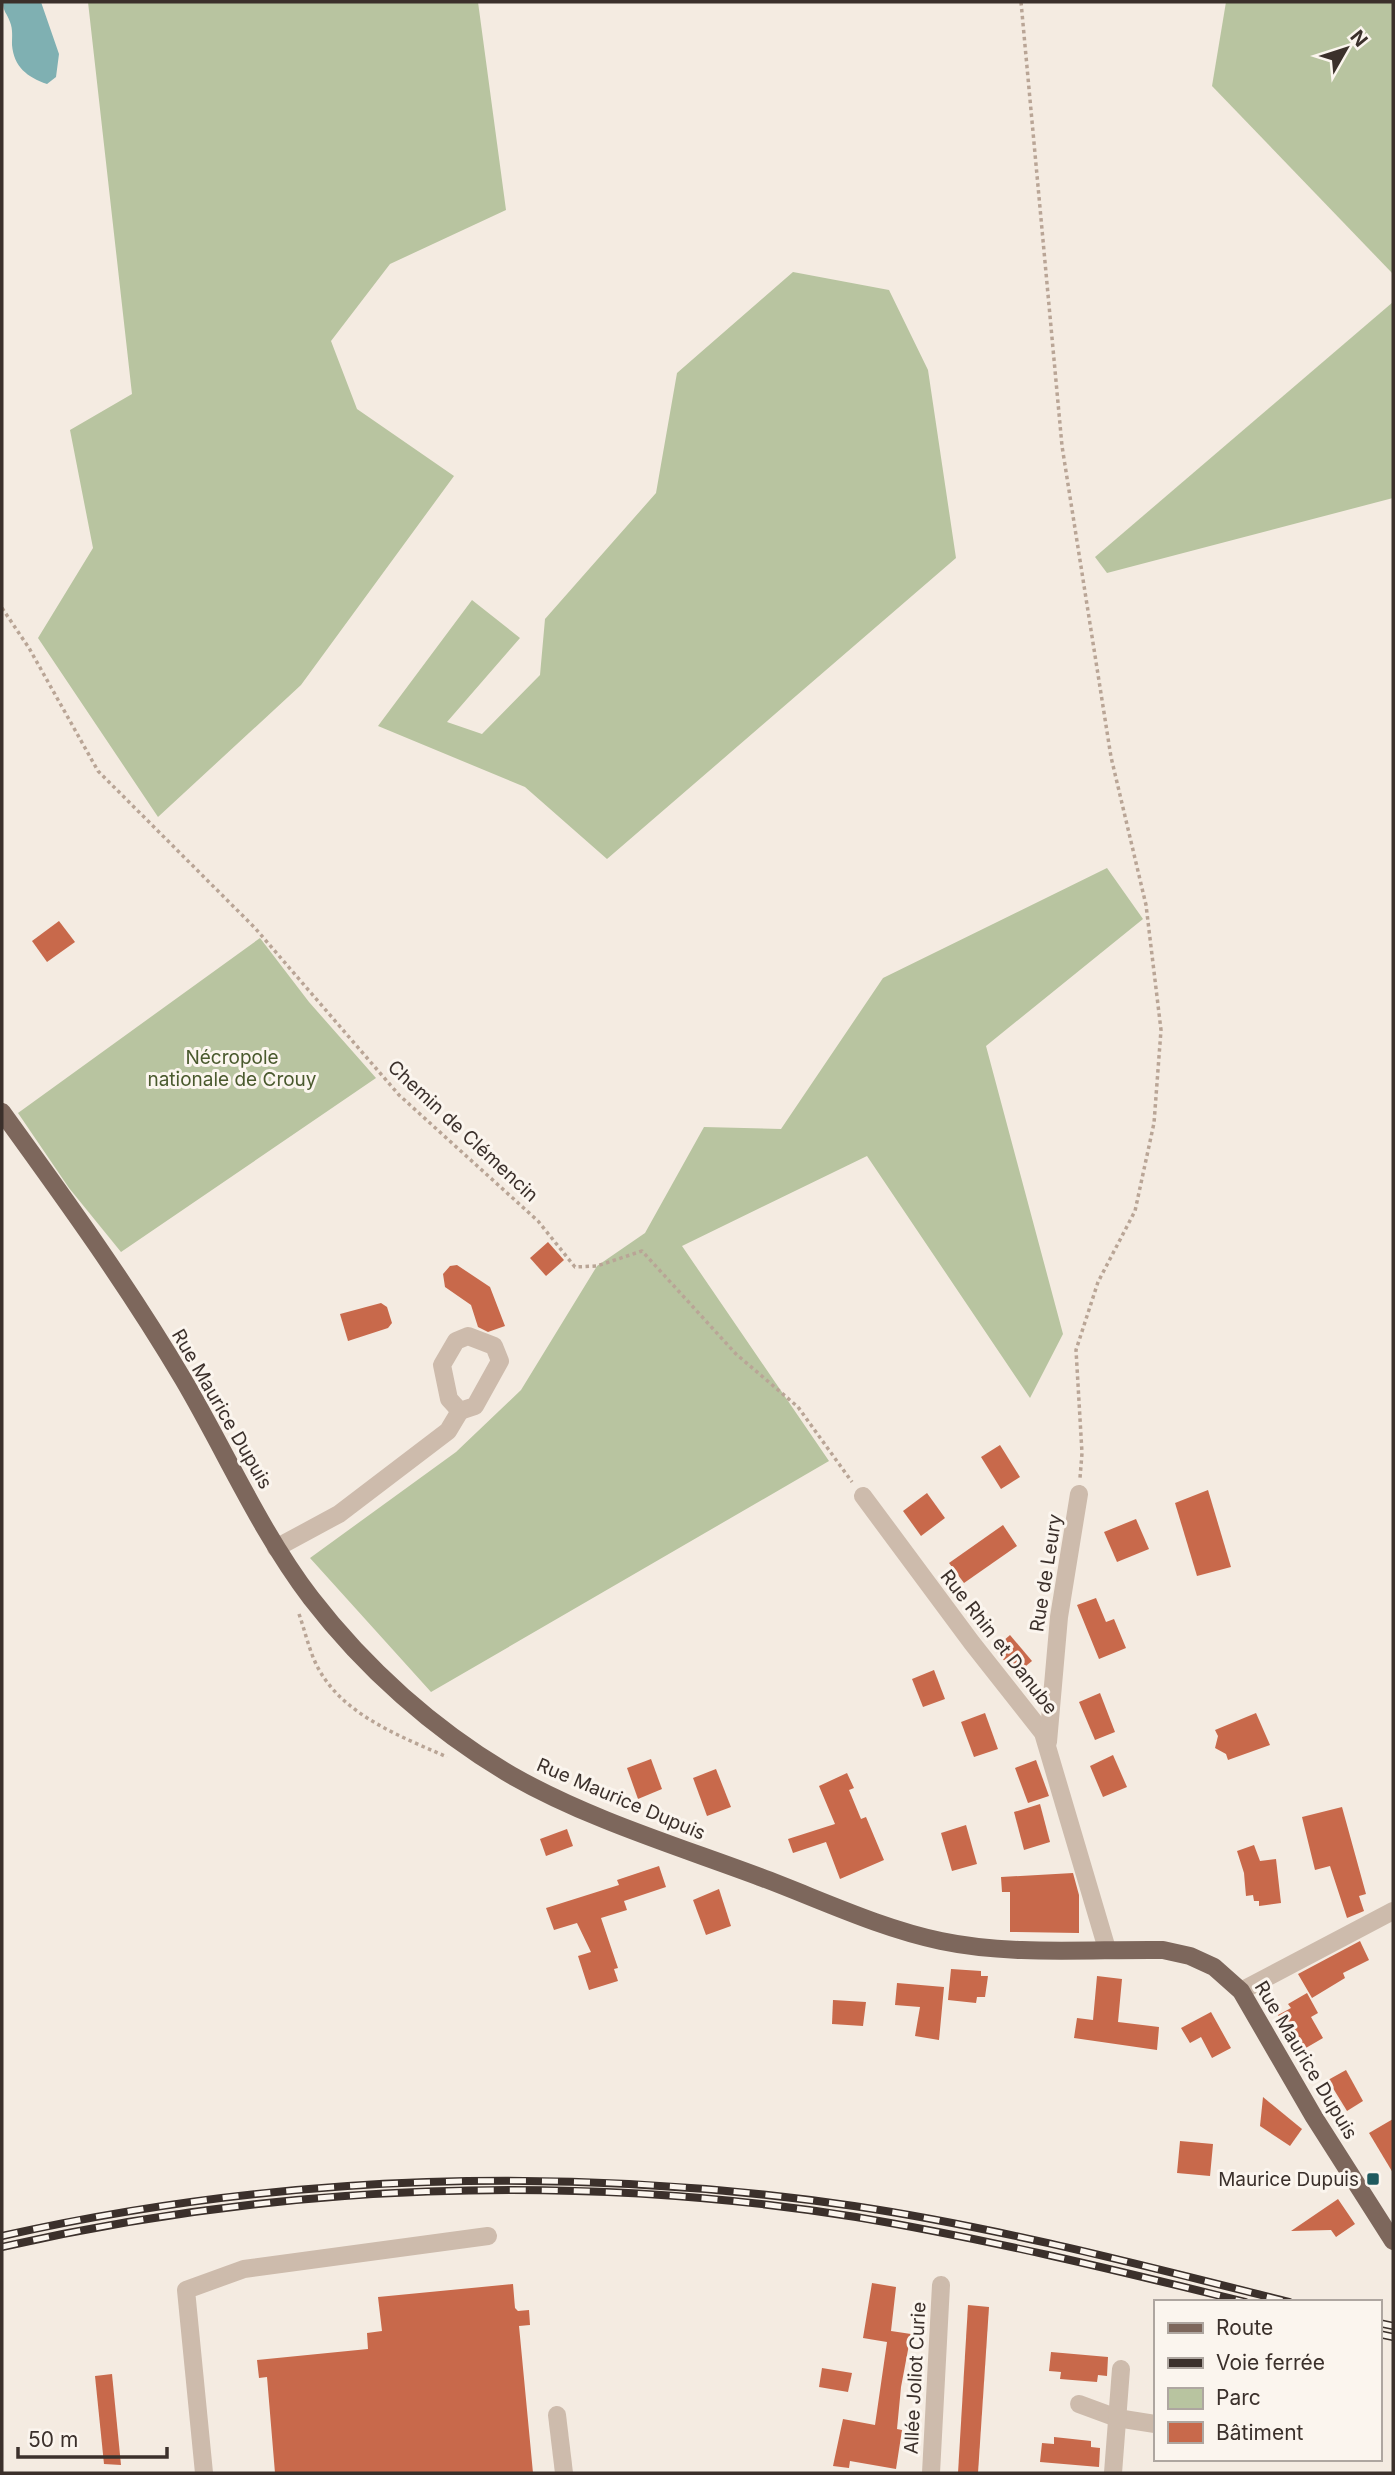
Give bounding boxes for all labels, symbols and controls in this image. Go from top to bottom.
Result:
north arrow [1311,14,1381,84]
text: N [1345,26,1372,51]
park label: Nécropole nationale de Crouy [147,1046,317,1091]
street label: Chemin de Clémencin [383,1055,543,1207]
street label: Rue Maurice Dupuis [167,1325,277,1493]
street label: Rue de Leury [1025,1512,1067,1634]
street label: Rue Rhin et Danube [936,1565,1062,1719]
street label: Rue Maurice Dupuis [533,1753,709,1845]
street label: Rue Maurice Dupuis [1250,1977,1362,2143]
place label: Maurice Dupuis [1218,2168,1359,2191]
marker: Maurice Dupuis [1365,2171,1381,2187]
legend [1154,2300,1381,2461]
street label: Allée Joliot Curie [900,2301,930,2455]
text: Route [1216,2315,1273,2340]
text: Voie ferrée [1216,2350,1325,2375]
text: Parc [1216,2385,1261,2410]
scale bar [18,2416,166,2460]
text: Bâtiment [1216,2420,1304,2445]
text: 50 m [28,2427,78,2452]

